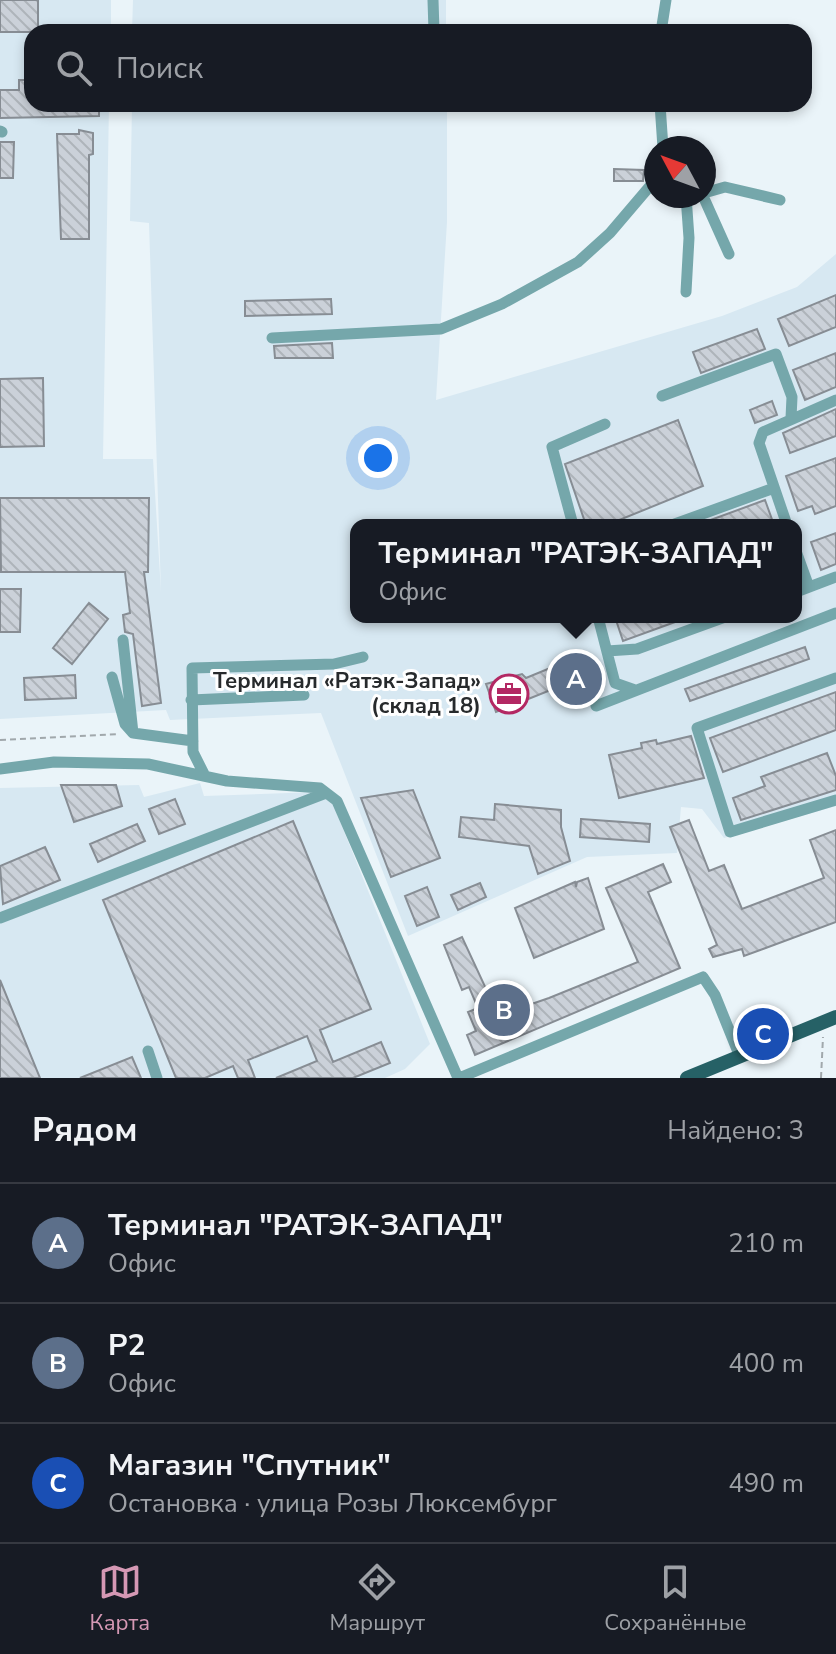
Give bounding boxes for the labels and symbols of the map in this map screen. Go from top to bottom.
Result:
north arrow [644,136,716,208]
your location [358,438,398,478]
pin: A [550,649,602,709]
place label: Терминал «Ратэк-Запад» (склад 18) [213,666,481,721]
office icon: Терминал «Ратэк-Запад» (склад 18) [488,673,530,715]
pin: B [478,980,530,1040]
pin: C [737,1004,789,1064]

